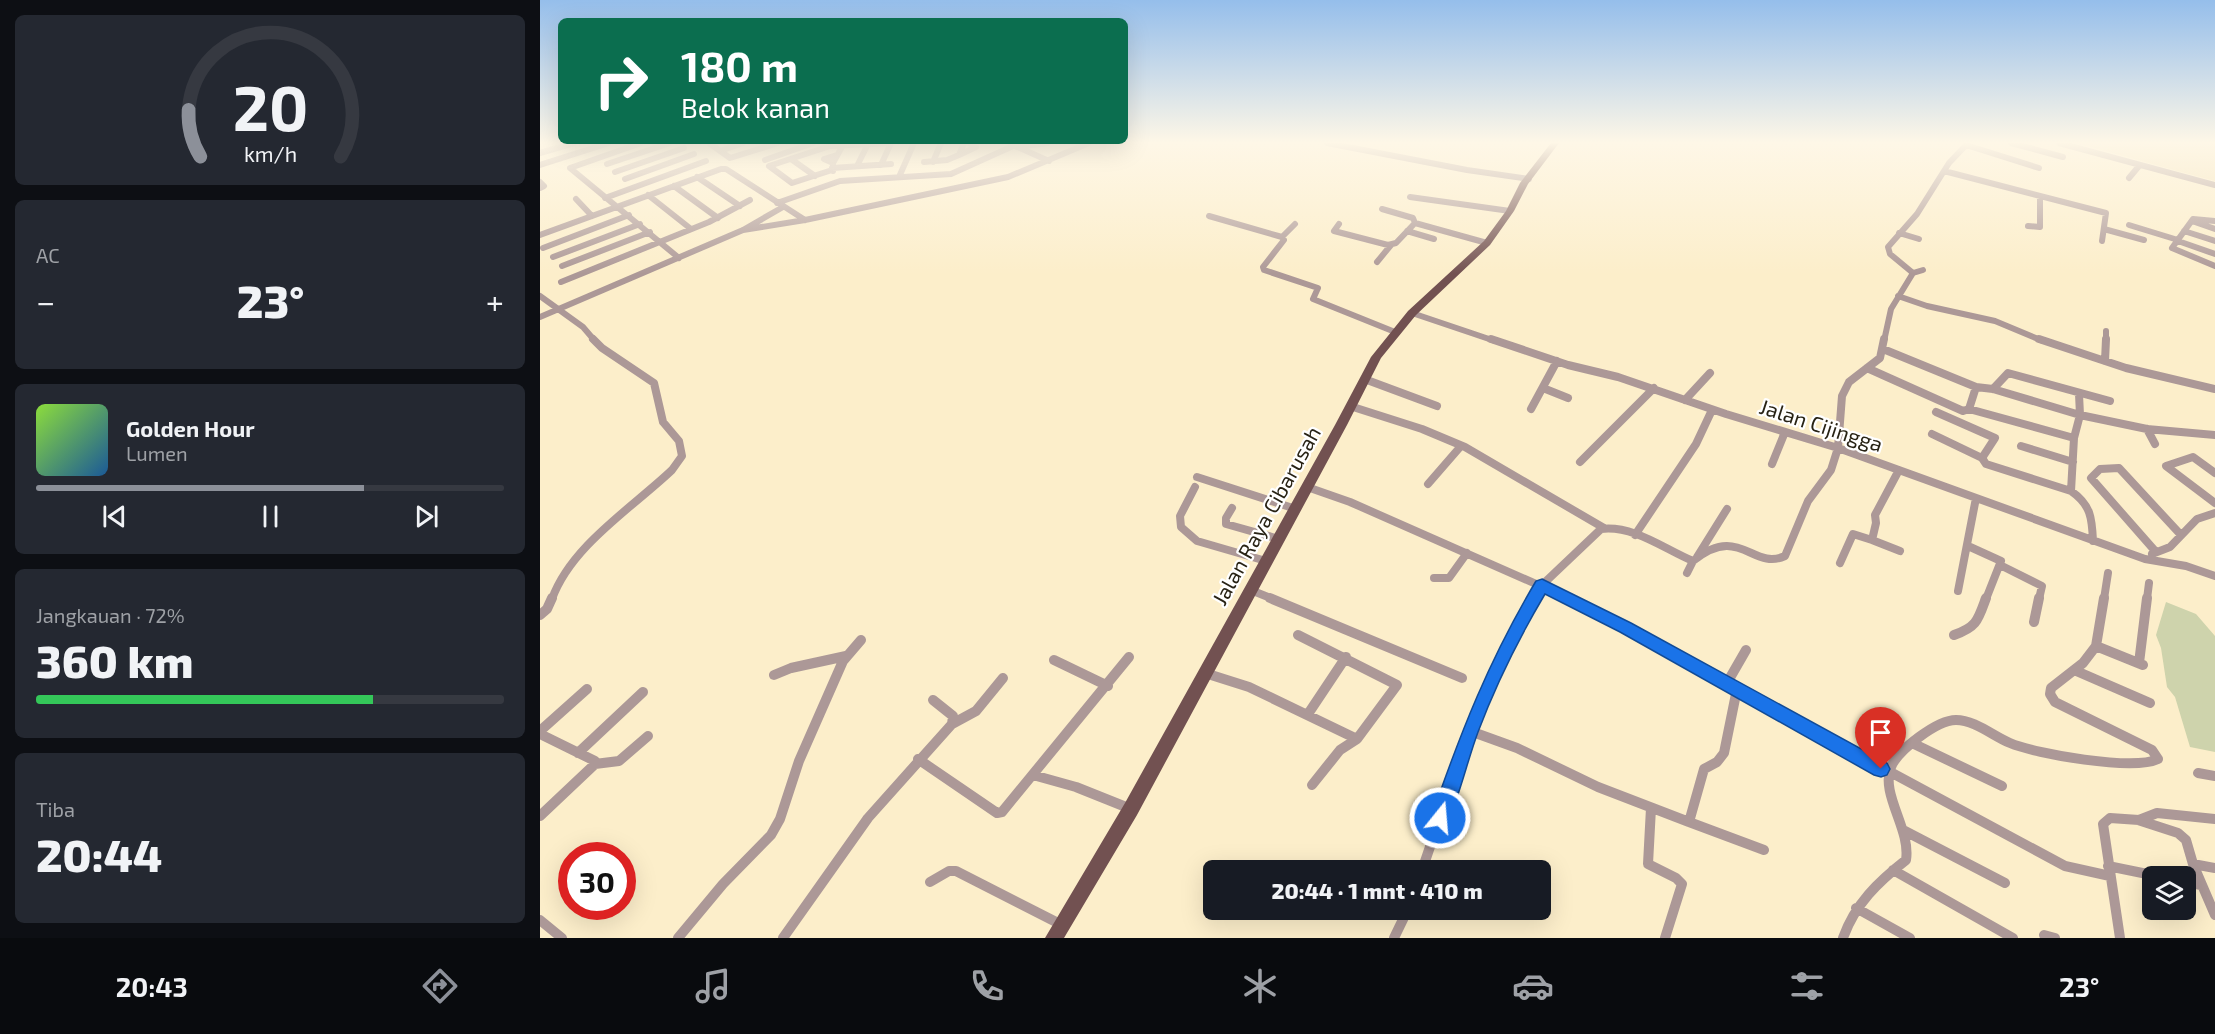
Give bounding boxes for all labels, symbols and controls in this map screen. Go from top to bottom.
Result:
text: 180 m [681,40,798,90]
icon: right [582,42,660,120]
text: 20 [232,69,308,144]
text: Belok kanan [681,91,830,123]
text: km/h [243,141,297,166]
text: AC [36,243,60,267]
text: 23° [237,273,304,327]
text: − [36,281,55,321]
text: + [486,281,504,321]
street label: Jalan Cijingga [1756,393,1886,457]
text: Golden Hour [126,415,255,441]
street label: Jalan Raya Cibarusah [1206,422,1325,609]
text: Lumen [126,441,188,465]
icon: previous [98,500,131,533]
icon: pause [254,500,287,533]
icon: next [410,500,443,533]
text: Jangkauan · 72% [36,603,185,627]
text: 360 km [36,633,194,687]
pin [1855,707,1906,769]
icon: arrive [1864,716,1897,749]
position arrow [1408,786,1472,850]
text: Tiba [36,797,75,821]
text: 20:44 [36,827,162,881]
speed limit sign: 30 [558,842,636,920]
map controls [2142,866,2196,920]
button: layers [2142,866,2196,920]
text: 20:44 · 1 mnt · 410 m [1271,877,1483,903]
icon: directions [419,965,461,1007]
icon: music [692,965,734,1007]
icon: phone [966,965,1008,1007]
icon: climate [1239,965,1281,1007]
icon: car [1512,965,1554,1007]
icon: filters [1786,965,1828,1007]
text: 20:43 [116,970,188,1002]
text: 23° [2059,970,2099,1002]

